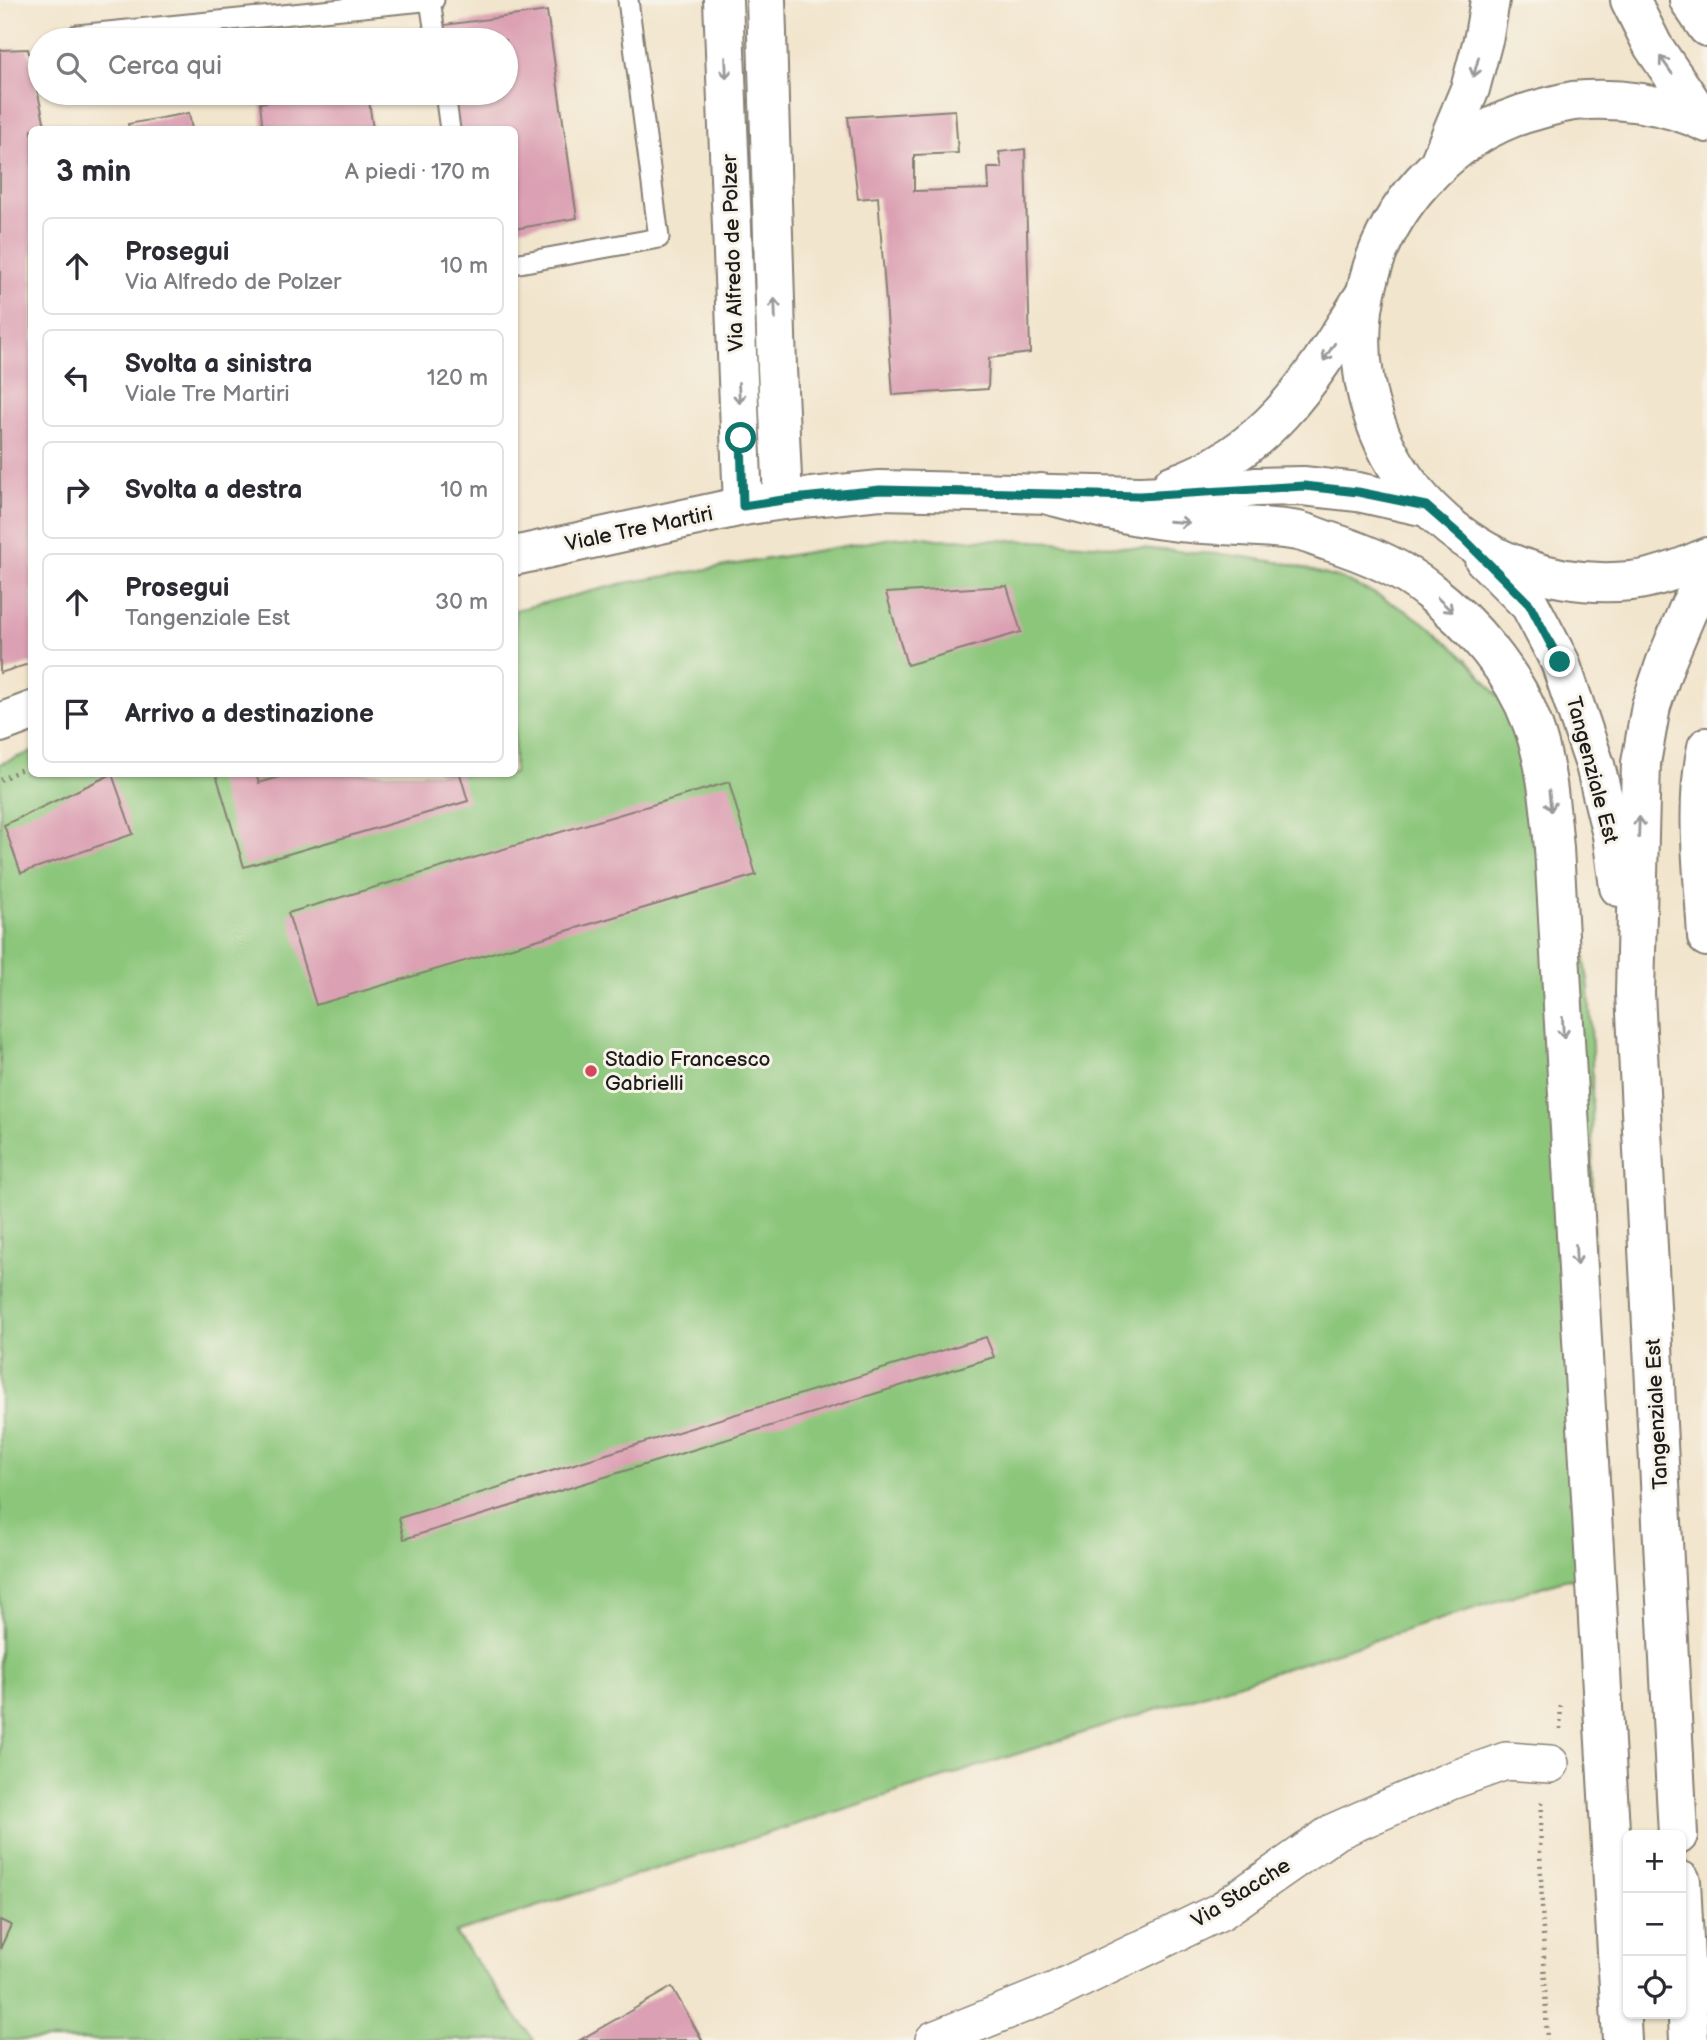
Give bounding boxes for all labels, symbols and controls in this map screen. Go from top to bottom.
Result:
search box [28,28,518,105]
icon: search [52,48,90,86]
text: Cerca qui [108,51,222,82]
one-way arrow [1469,55,1482,78]
one-way arrow [720,56,733,79]
one-way arrow [1658,56,1673,75]
street label: Via Alfredo de Polzer [717,153,749,352]
text: 3 min [56,154,131,190]
text: A piedi · 170 m [345,158,490,186]
text: Prosegui [125,237,229,268]
icon: ahead [58,247,96,285]
text: 10 m [440,252,488,280]
text: Via Alfredo de Polzer [125,268,341,296]
one-way arrow [768,298,782,321]
one-way arrow [1322,341,1336,361]
text: Svolta a sinistra [125,349,312,380]
icon: left [58,359,96,397]
text: 120 m [427,364,488,392]
text: Viale Tre Martiri [125,380,290,408]
one-way arrow [732,382,745,405]
route start [725,422,756,453]
icon: right [58,471,96,509]
text: Svolta a destra [125,475,302,506]
text: 10 m [440,476,488,504]
street label: Viale Tre Martiri [563,501,715,557]
one-way arrow [1167,516,1190,529]
text: Prosegui [125,573,229,604]
icon: ahead [58,583,96,621]
text: 30 m [435,588,488,616]
one-way arrow [1436,597,1454,613]
text: Tangenziale Est [125,604,290,632]
route end [1544,646,1575,677]
street label: Tangenziale Est [1560,694,1624,847]
icon: arrive [58,695,96,733]
text: Arrivo a destinazione [125,699,374,730]
one-way arrow [1543,789,1556,811]
one-way arrow [1633,816,1646,839]
one-way arrow [1557,1016,1570,1039]
place label: Stadio Francesco Gabrielli [605,1047,771,1096]
marker: Stadio Francesco Gabrielli [583,1063,599,1079]
one-way arrow [1570,1243,1583,1266]
street label: Tangenziale Est [1641,1338,1673,1490]
map controls [1623,1830,1686,2019]
button: + [1623,1830,1686,1893]
street label: Via Stacche [1187,1853,1295,1933]
button: − [1623,1893,1686,1956]
button: locate [1623,1956,1686,2019]

